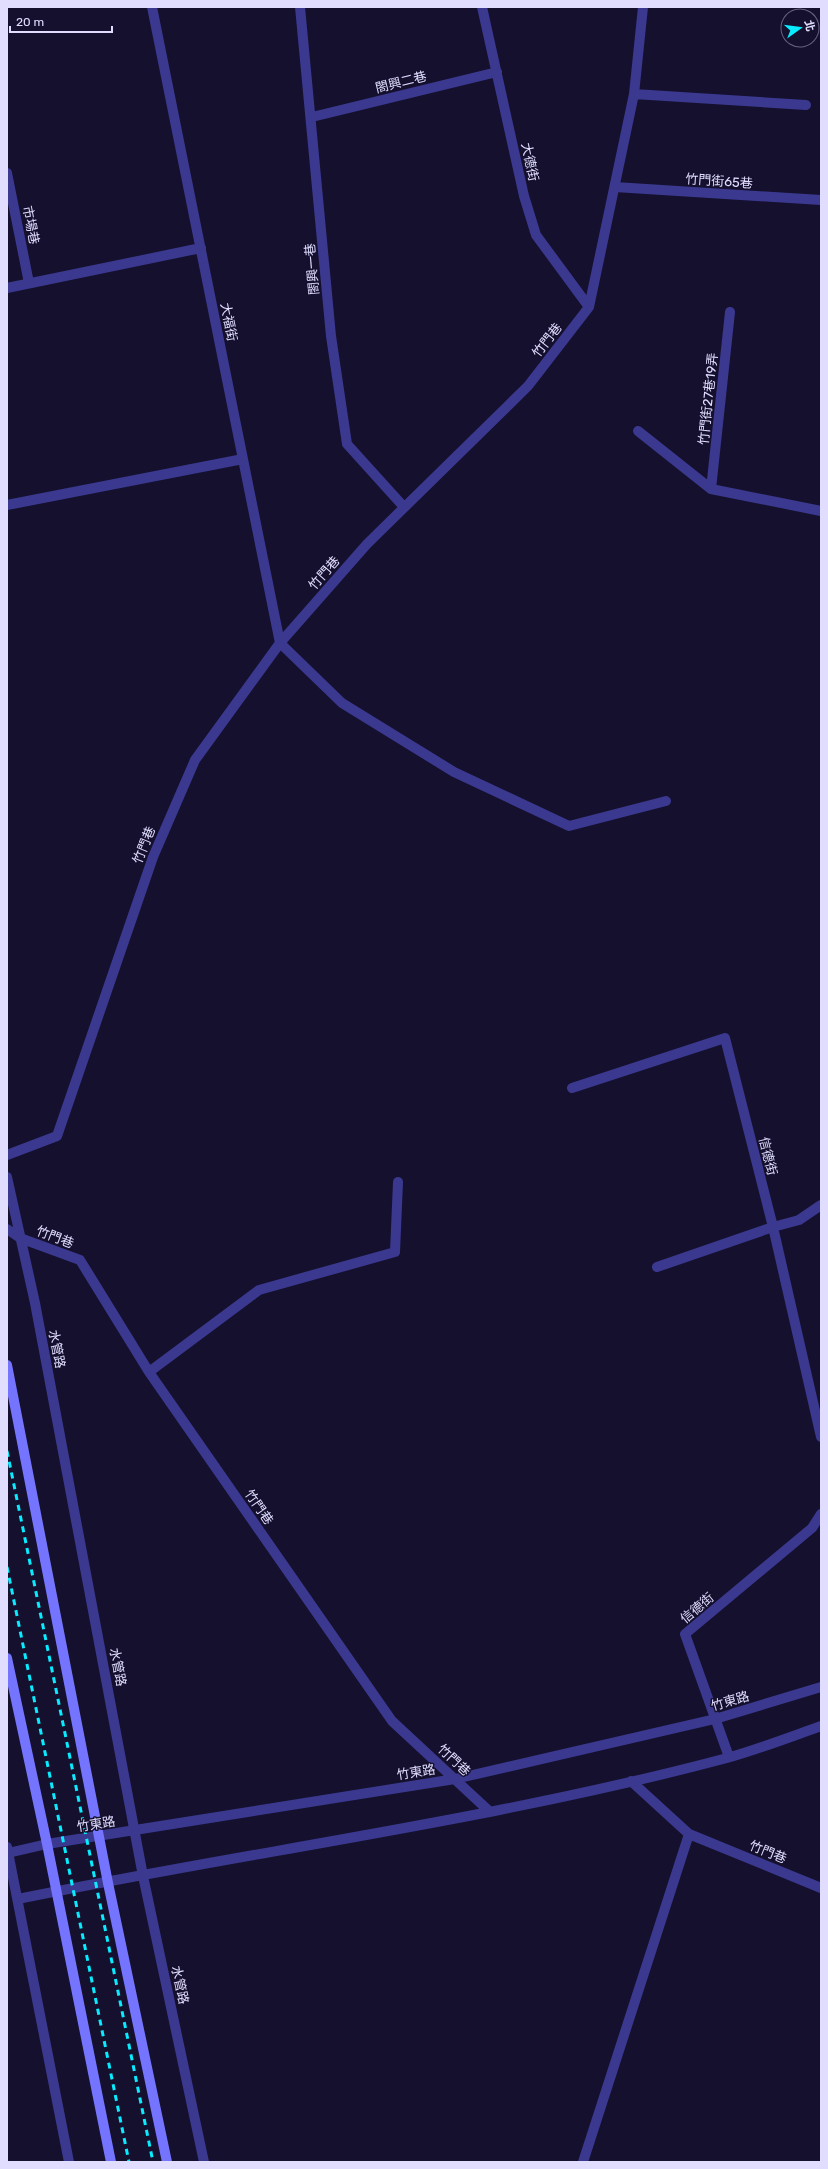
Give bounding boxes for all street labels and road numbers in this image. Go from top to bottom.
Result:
street label: 閤興二巷 [374,68,428,96]
street label: 大德街 [519,141,541,183]
street label: 竹門街65巷 [685,171,753,191]
street label: 市場巷 [20,204,42,246]
street label: 閤興一巷 [302,242,322,296]
street label: 大福街 [218,301,240,343]
street label: 竹門巷 [529,320,565,360]
street label: 竹門街27巷19弄 [696,352,720,446]
street label: 竹門巷 [306,553,342,593]
street label: 竹門巷 [130,824,158,866]
street label: 信德街 [756,1135,780,1177]
street label: 竹門巷 [34,1223,76,1251]
street label: 水管路 [46,1328,68,1370]
street label: 竹門巷 [242,1487,276,1527]
street label: 信德街 [677,1590,717,1626]
street label: 水管路 [107,1646,129,1688]
street label: 竹東路 [709,1688,751,1714]
street label: 竹門巷 [435,1741,473,1779]
street label: 竹東路 [396,1762,436,1782]
street label: 竹東路 [76,1814,116,1834]
street label: 竹門巷 [747,1838,789,1866]
street label: 水管路 [169,1964,191,2006]

